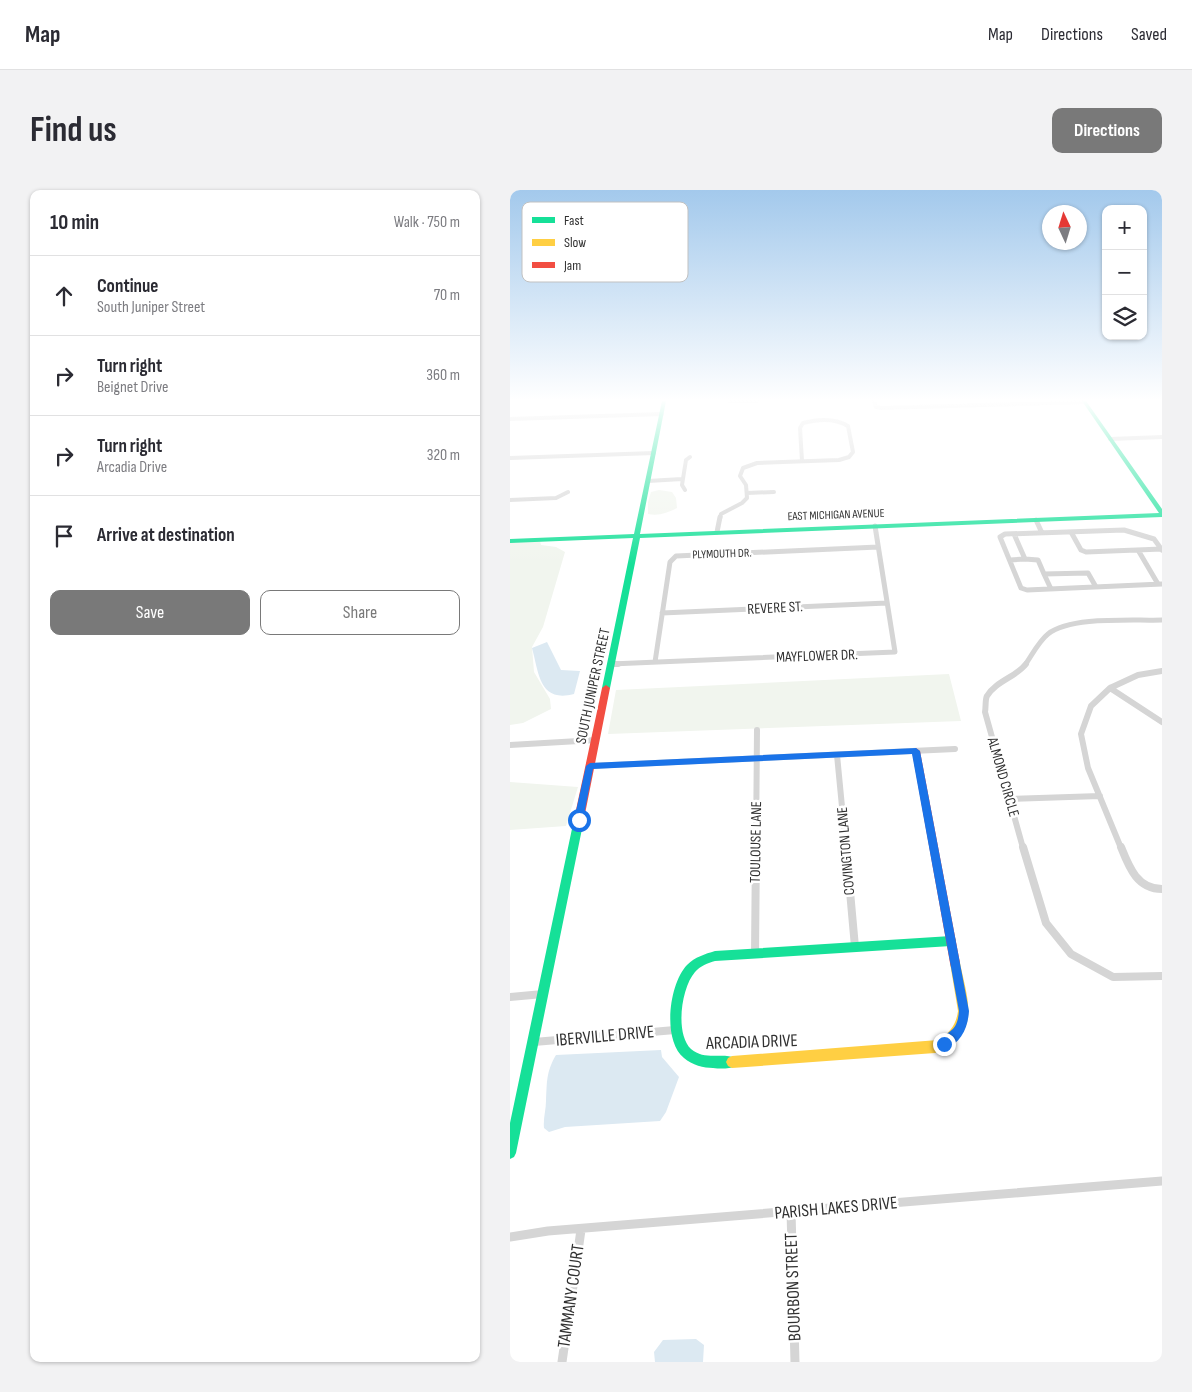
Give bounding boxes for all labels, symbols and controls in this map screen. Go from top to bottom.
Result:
text: Map [25,20,60,49]
text: Map [988,24,1013,45]
text: Directions [1041,24,1103,45]
text: Saved [1131,24,1167,45]
button: Directions [1052,108,1162,153]
text: Find us [30,109,117,152]
legend [522,202,688,282]
north arrow [1042,205,1087,250]
map controls [1102,205,1147,340]
button: + [1102,205,1147,250]
text: 10 min [50,210,99,235]
text: Fast [564,212,584,229]
text: Walk · 750 m [394,213,460,232]
text: Slow [564,234,586,251]
button: − [1102,250,1147,295]
text: Jam [563,257,581,274]
text: Continue [97,275,158,298]
icon: ahead [50,282,78,310]
text: 70 m [434,286,460,305]
button: layers [1102,295,1147,340]
text: South Juniper Street [97,298,205,317]
text: Turn right [97,355,162,378]
icon: right [50,362,78,390]
text: 360 m [426,366,460,385]
text: Beignet Drive [97,378,169,397]
text: Turn right [97,435,162,458]
icon: right [50,442,78,470]
text: 320 m [427,446,460,465]
text: Arcadia Drive [97,458,167,477]
street label: EAST MICHIGAN AVENUE [787,506,885,524]
icon: arrive [50,522,78,550]
text: Arrive at destination [97,524,235,547]
street label: PLYMOUTH DR. [692,545,752,563]
button: Save [50,590,250,635]
button: Share [260,590,460,635]
street label: REVERE ST. [747,597,803,619]
street label: SOUTH JUNIPER STREET [571,626,615,746]
street label: MAYFLOWER DR. [776,645,858,667]
street label: ALMOND CIRCLE [982,734,1023,819]
street label: TOULOUSE LANE [746,801,766,883]
street label: COVINGTON LANE [833,806,859,896]
route start [568,809,591,832]
street label: IBERVILLE DRIVE [555,1021,655,1051]
street label: ARCADIA DRIVE [705,1030,798,1054]
route end [933,1033,956,1056]
street label: PARISH LAKES DRIVE [774,1192,898,1224]
street label: BOURBON STREET [781,1232,805,1342]
street label: TAMMANY COURT [553,1243,589,1349]

